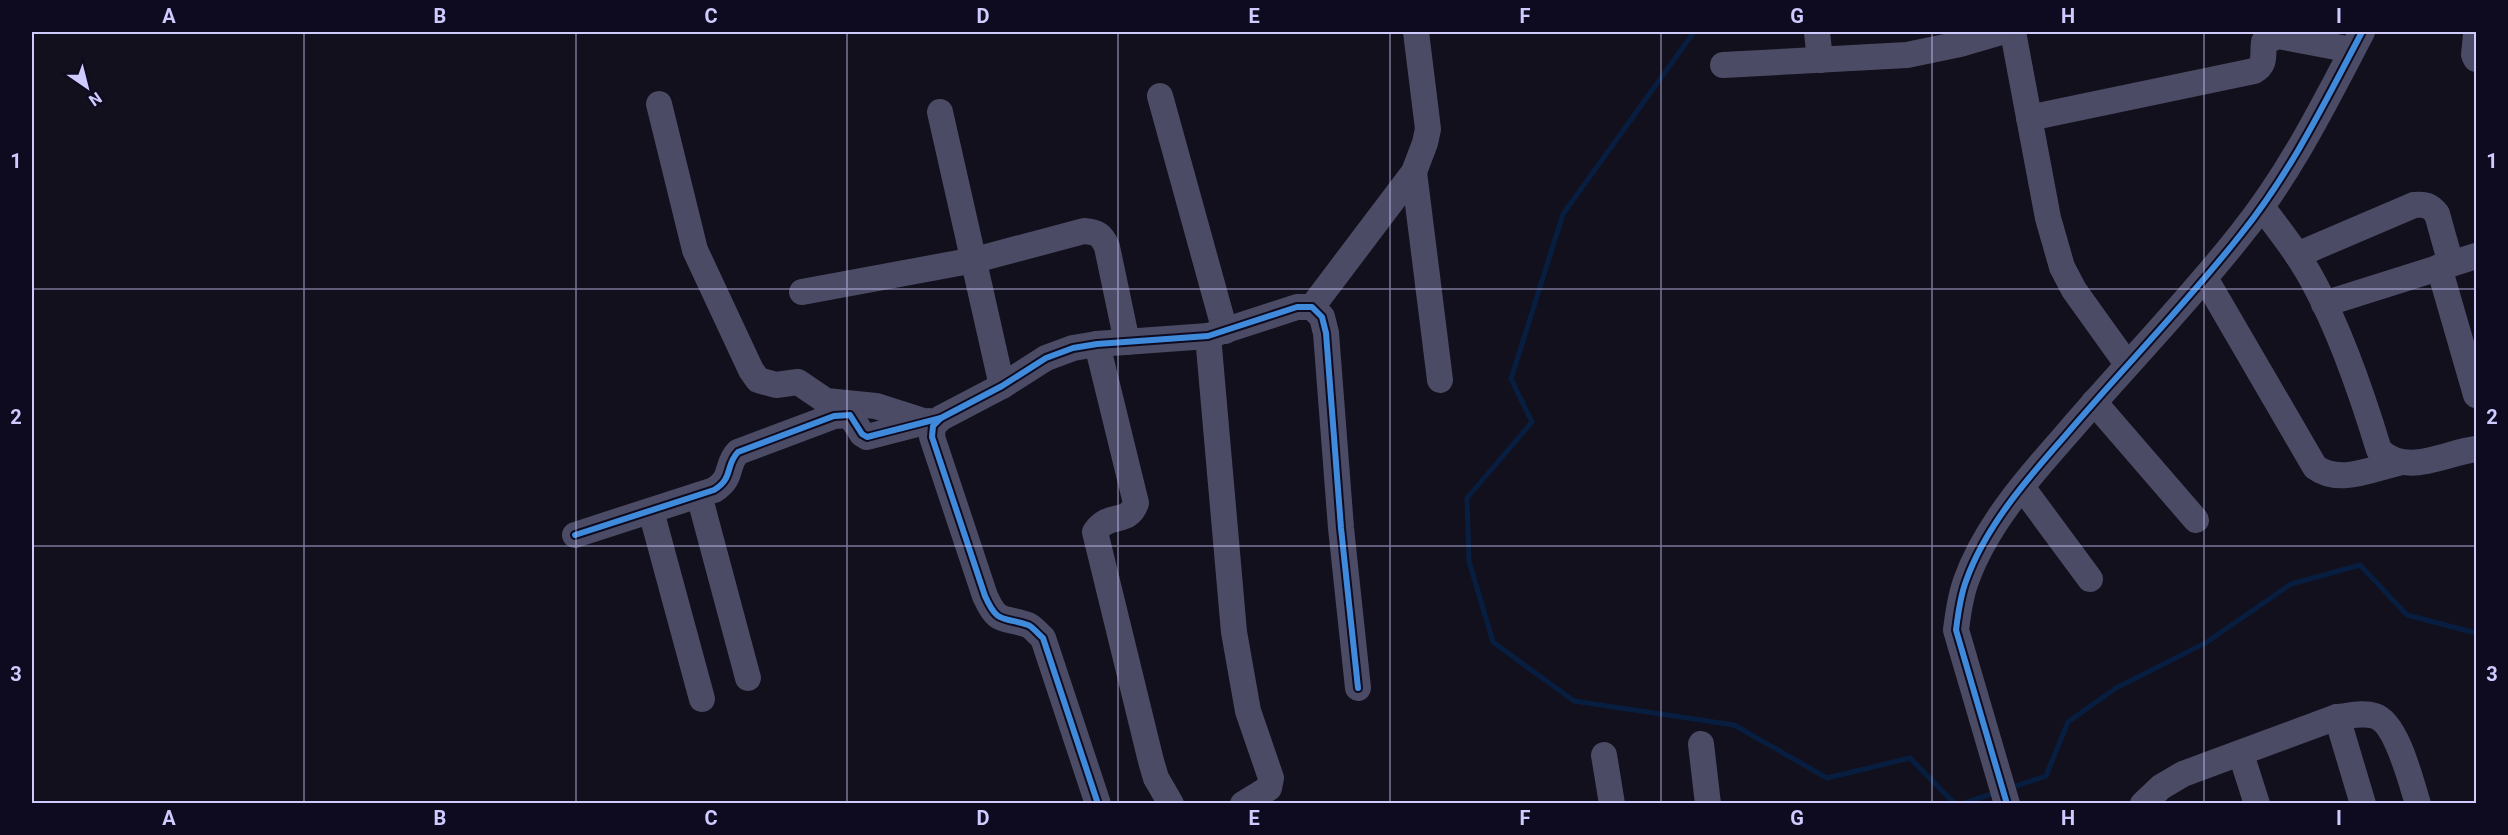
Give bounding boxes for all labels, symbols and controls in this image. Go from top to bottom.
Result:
text: A [162,4,176,28]
text: B [434,4,446,28]
text: C [704,4,718,28]
text: D [977,4,990,28]
text: E [1248,4,1260,28]
text: F [1520,4,1531,28]
text: G [1790,4,1804,28]
text: H [2061,4,2075,28]
text: I [2336,4,2342,28]
north arrow [57,57,117,117]
text: N [85,88,105,110]
text: 1 [10,149,22,173]
text: 1 [2486,149,2498,173]
text: 2 [10,405,22,429]
text: 2 [2486,405,2498,429]
text: 3 [10,662,22,686]
text: 3 [2486,662,2498,686]
text: A [162,806,176,830]
text: B [434,806,446,830]
text: C [704,806,718,830]
text: D [977,806,990,830]
text: E [1248,806,1260,830]
text: F [1520,806,1531,830]
text: G [1790,806,1804,830]
text: H [2061,806,2075,830]
text: I [2336,806,2342,830]

